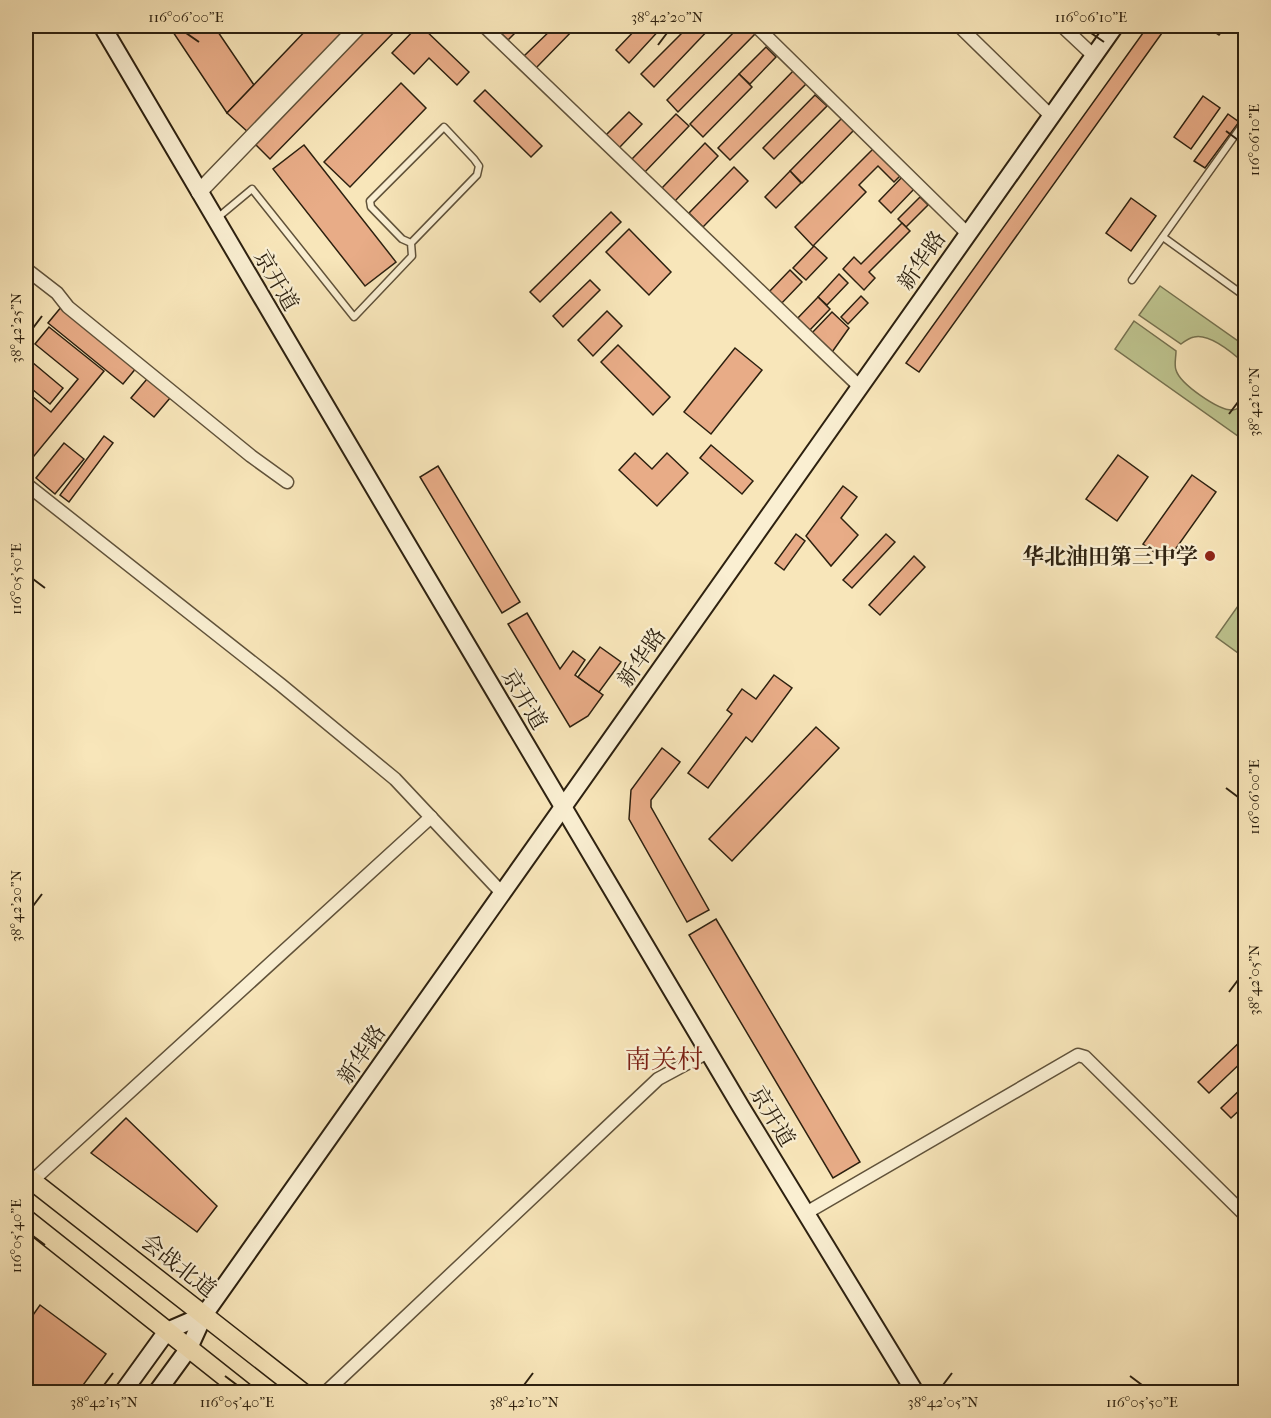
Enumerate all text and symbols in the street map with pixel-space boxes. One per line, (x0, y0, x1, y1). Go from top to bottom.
text: 116°06'00"E (148, 8, 224, 26)
text: 38°42'20"N (631, 8, 704, 26)
text: 116°06'10"E (1055, 8, 1127, 26)
text: 116°06'10"E (1245, 104, 1263, 176)
street label: 新华路 (892, 226, 951, 295)
street label: 京开道 (248, 245, 304, 316)
text: 38°42'25"N (7, 292, 25, 363)
text: 38°42'10"N (1245, 367, 1263, 437)
text: 116°05'50"E (7, 543, 25, 615)
place label: 华北油田第三中学 (1022, 544, 1198, 570)
marker: 华北油田第三中学 (1203, 549, 1217, 563)
street label: 新华路 (612, 623, 671, 692)
street label: 京开道 (496, 665, 552, 735)
text: 116°06'00"E (1245, 759, 1263, 835)
text: 38°42'20"N (7, 869, 25, 942)
text: 38°42'05"N (1245, 944, 1263, 1015)
street label: 新华路 (332, 1020, 391, 1089)
district label: 南关村 (625, 1044, 703, 1075)
street label: 京开道 (744, 1082, 800, 1152)
text: 116°05'40"E (7, 1199, 25, 1273)
street label: 会战北道 (136, 1228, 221, 1303)
text: 38°42'15"N (70, 1393, 139, 1411)
text: 116°05'40"E (200, 1393, 274, 1411)
text: 38°42'10"N (489, 1393, 559, 1411)
text: 38°42'05"N (908, 1393, 979, 1411)
text: 116°05'50"E (1106, 1393, 1178, 1411)

